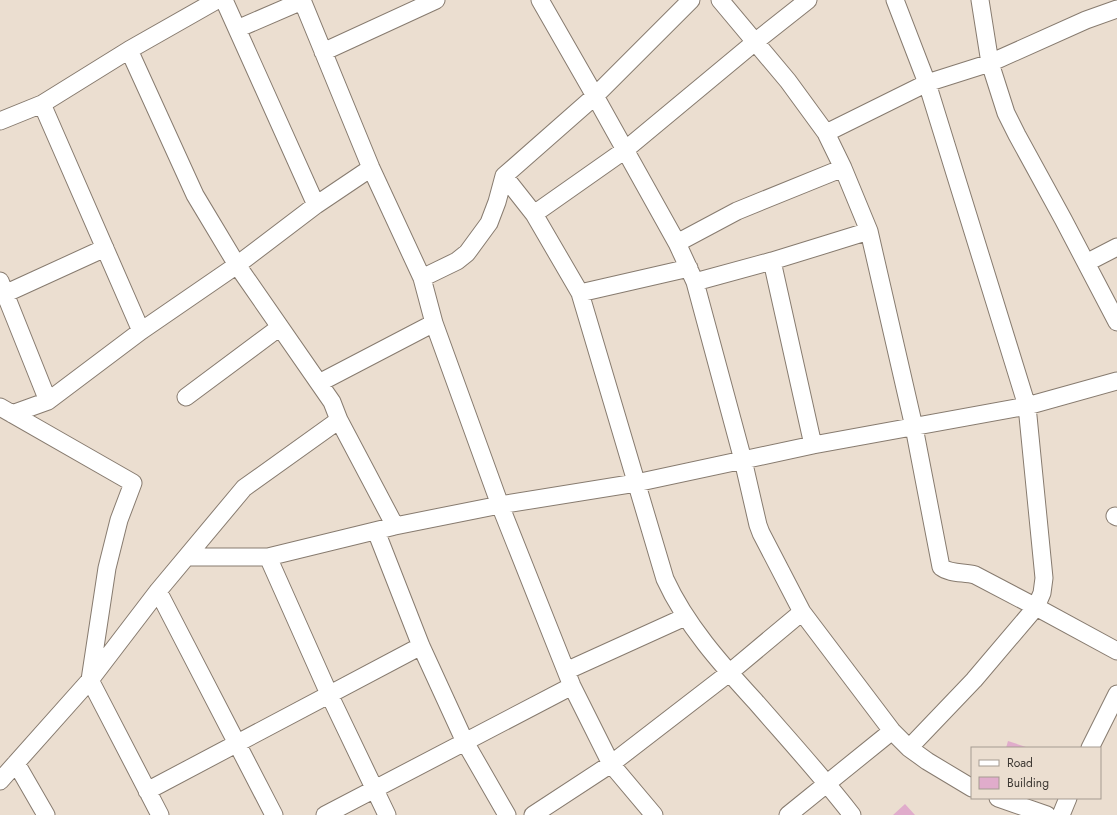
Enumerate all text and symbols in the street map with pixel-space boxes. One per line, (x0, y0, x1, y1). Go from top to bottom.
legend (971, 747, 1101, 799)
text: Road (1007, 754, 1033, 772)
text: Building (1007, 774, 1049, 792)

